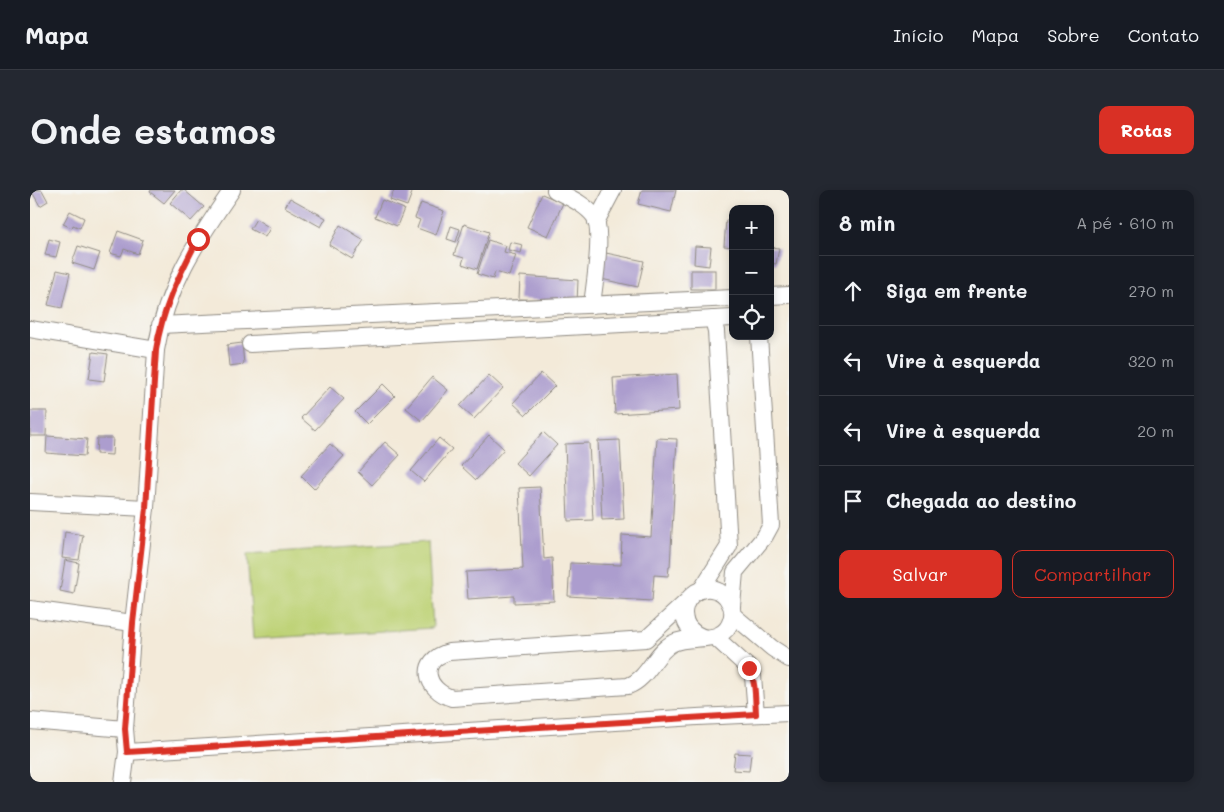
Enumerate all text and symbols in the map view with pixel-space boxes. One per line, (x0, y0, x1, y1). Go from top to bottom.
text: Mapa (25, 19, 89, 50)
text: Início (893, 23, 943, 47)
text: Mapa (971, 23, 1019, 47)
text: Sobre (1047, 23, 1100, 47)
text: Contato (1128, 23, 1199, 47)
button: Rotas (1099, 106, 1194, 154)
text: Onde estamos (30, 107, 276, 153)
map controls (729, 205, 774, 340)
button: + (729, 205, 774, 250)
text: 8 min (839, 209, 895, 236)
text: A pé · 610 m (1076, 212, 1174, 233)
route start (187, 228, 210, 251)
button: − (729, 250, 774, 295)
icon: ahead (839, 277, 867, 305)
text: Siga em frente (886, 278, 1027, 303)
text: 270 m (1128, 280, 1174, 301)
button: locate (729, 295, 774, 340)
icon: left (839, 347, 867, 375)
text: Vire à esquerda (886, 348, 1041, 373)
text: 320 m (1128, 350, 1174, 371)
icon: left (839, 417, 867, 445)
text: Vire à esquerda (886, 418, 1041, 443)
text: 20 m (1137, 420, 1174, 441)
icon: arrive (839, 487, 867, 515)
text: Chegada ao destino (886, 488, 1076, 513)
button: Salvar (839, 550, 1002, 598)
button: Compartilhar (1012, 550, 1174, 598)
route end (738, 657, 761, 680)

